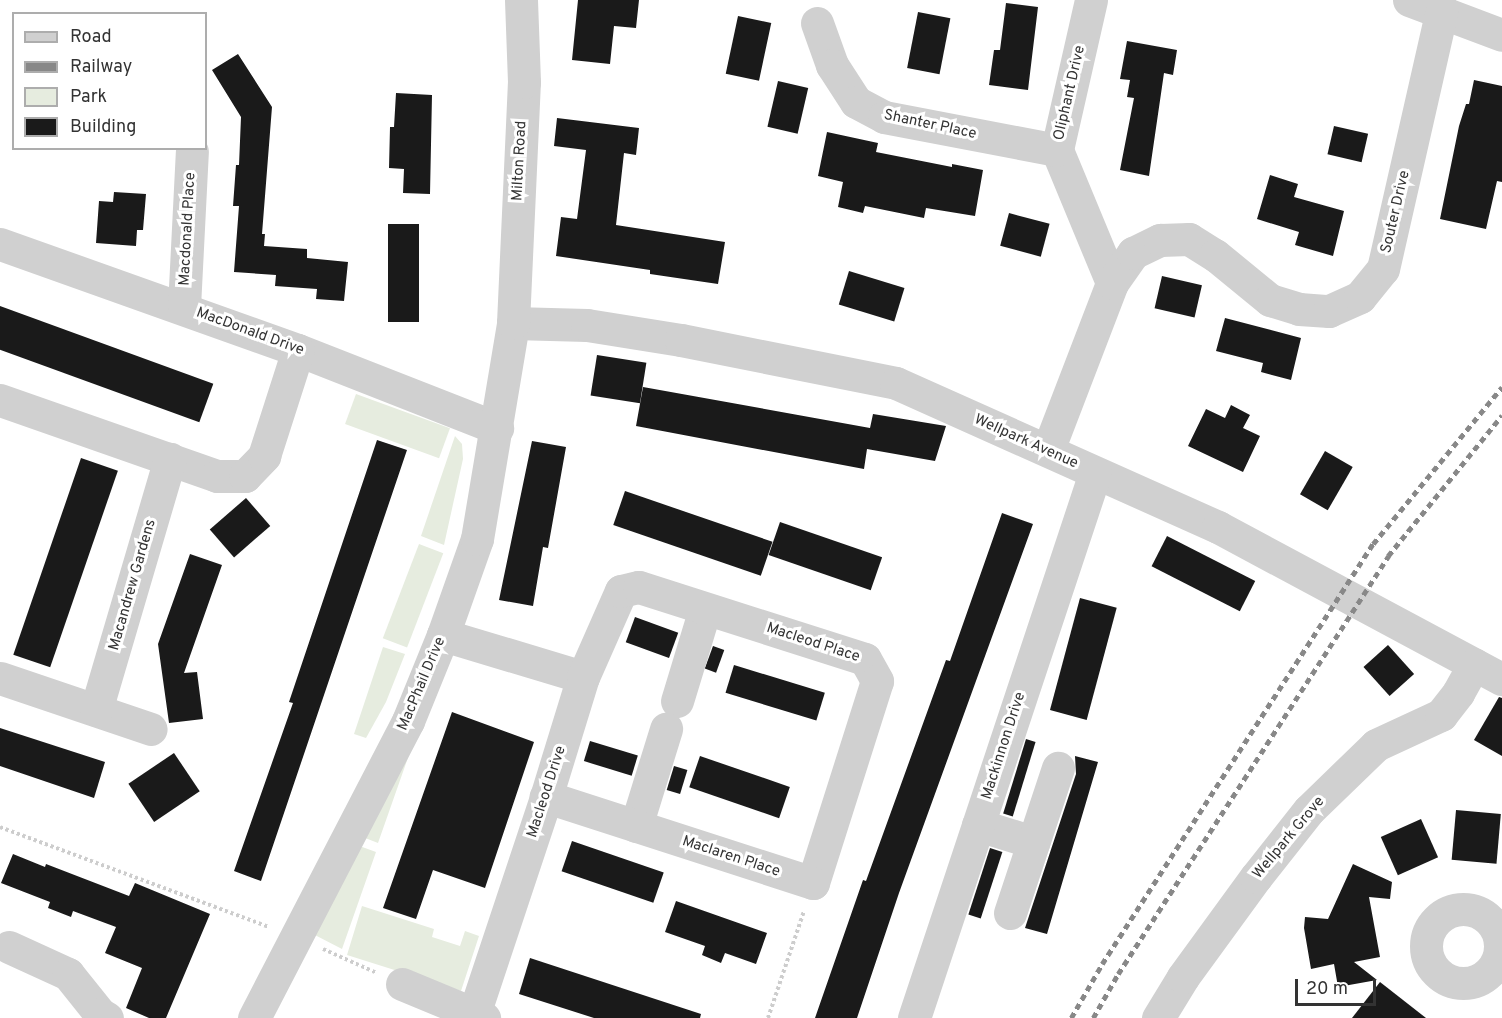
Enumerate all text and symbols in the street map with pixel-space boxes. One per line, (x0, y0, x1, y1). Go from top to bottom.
legend (12, 12, 207, 150)
text: Road (70, 26, 112, 49)
street label: Oliphant Drive (1050, 44, 1090, 142)
text: Railway (70, 56, 132, 79)
text: Park (70, 86, 107, 109)
street label: Shanter Place (882, 106, 978, 144)
text: Building (70, 116, 136, 139)
street label: Milton Road (509, 120, 531, 202)
street label: Souter Drive (1378, 169, 1414, 255)
street label: Macdonald Place (176, 172, 200, 286)
street label: MacDonald Drive (194, 304, 306, 360)
street label: Wellpark Avenue (971, 411, 1081, 473)
street label: Macandrew Gardens (106, 517, 160, 653)
street label: Macleod Place (764, 619, 862, 667)
street label: MacPhail Drive (394, 635, 450, 733)
street label: Mackinnon Drive (978, 690, 1030, 802)
street label: Macleod Drive (524, 744, 570, 840)
street label: Wellpark Grove (1249, 793, 1329, 883)
street label: Maclaren Place (680, 833, 782, 881)
scale bar (1298, 967, 1379, 1005)
text: 20 m (1306, 978, 1348, 1001)

